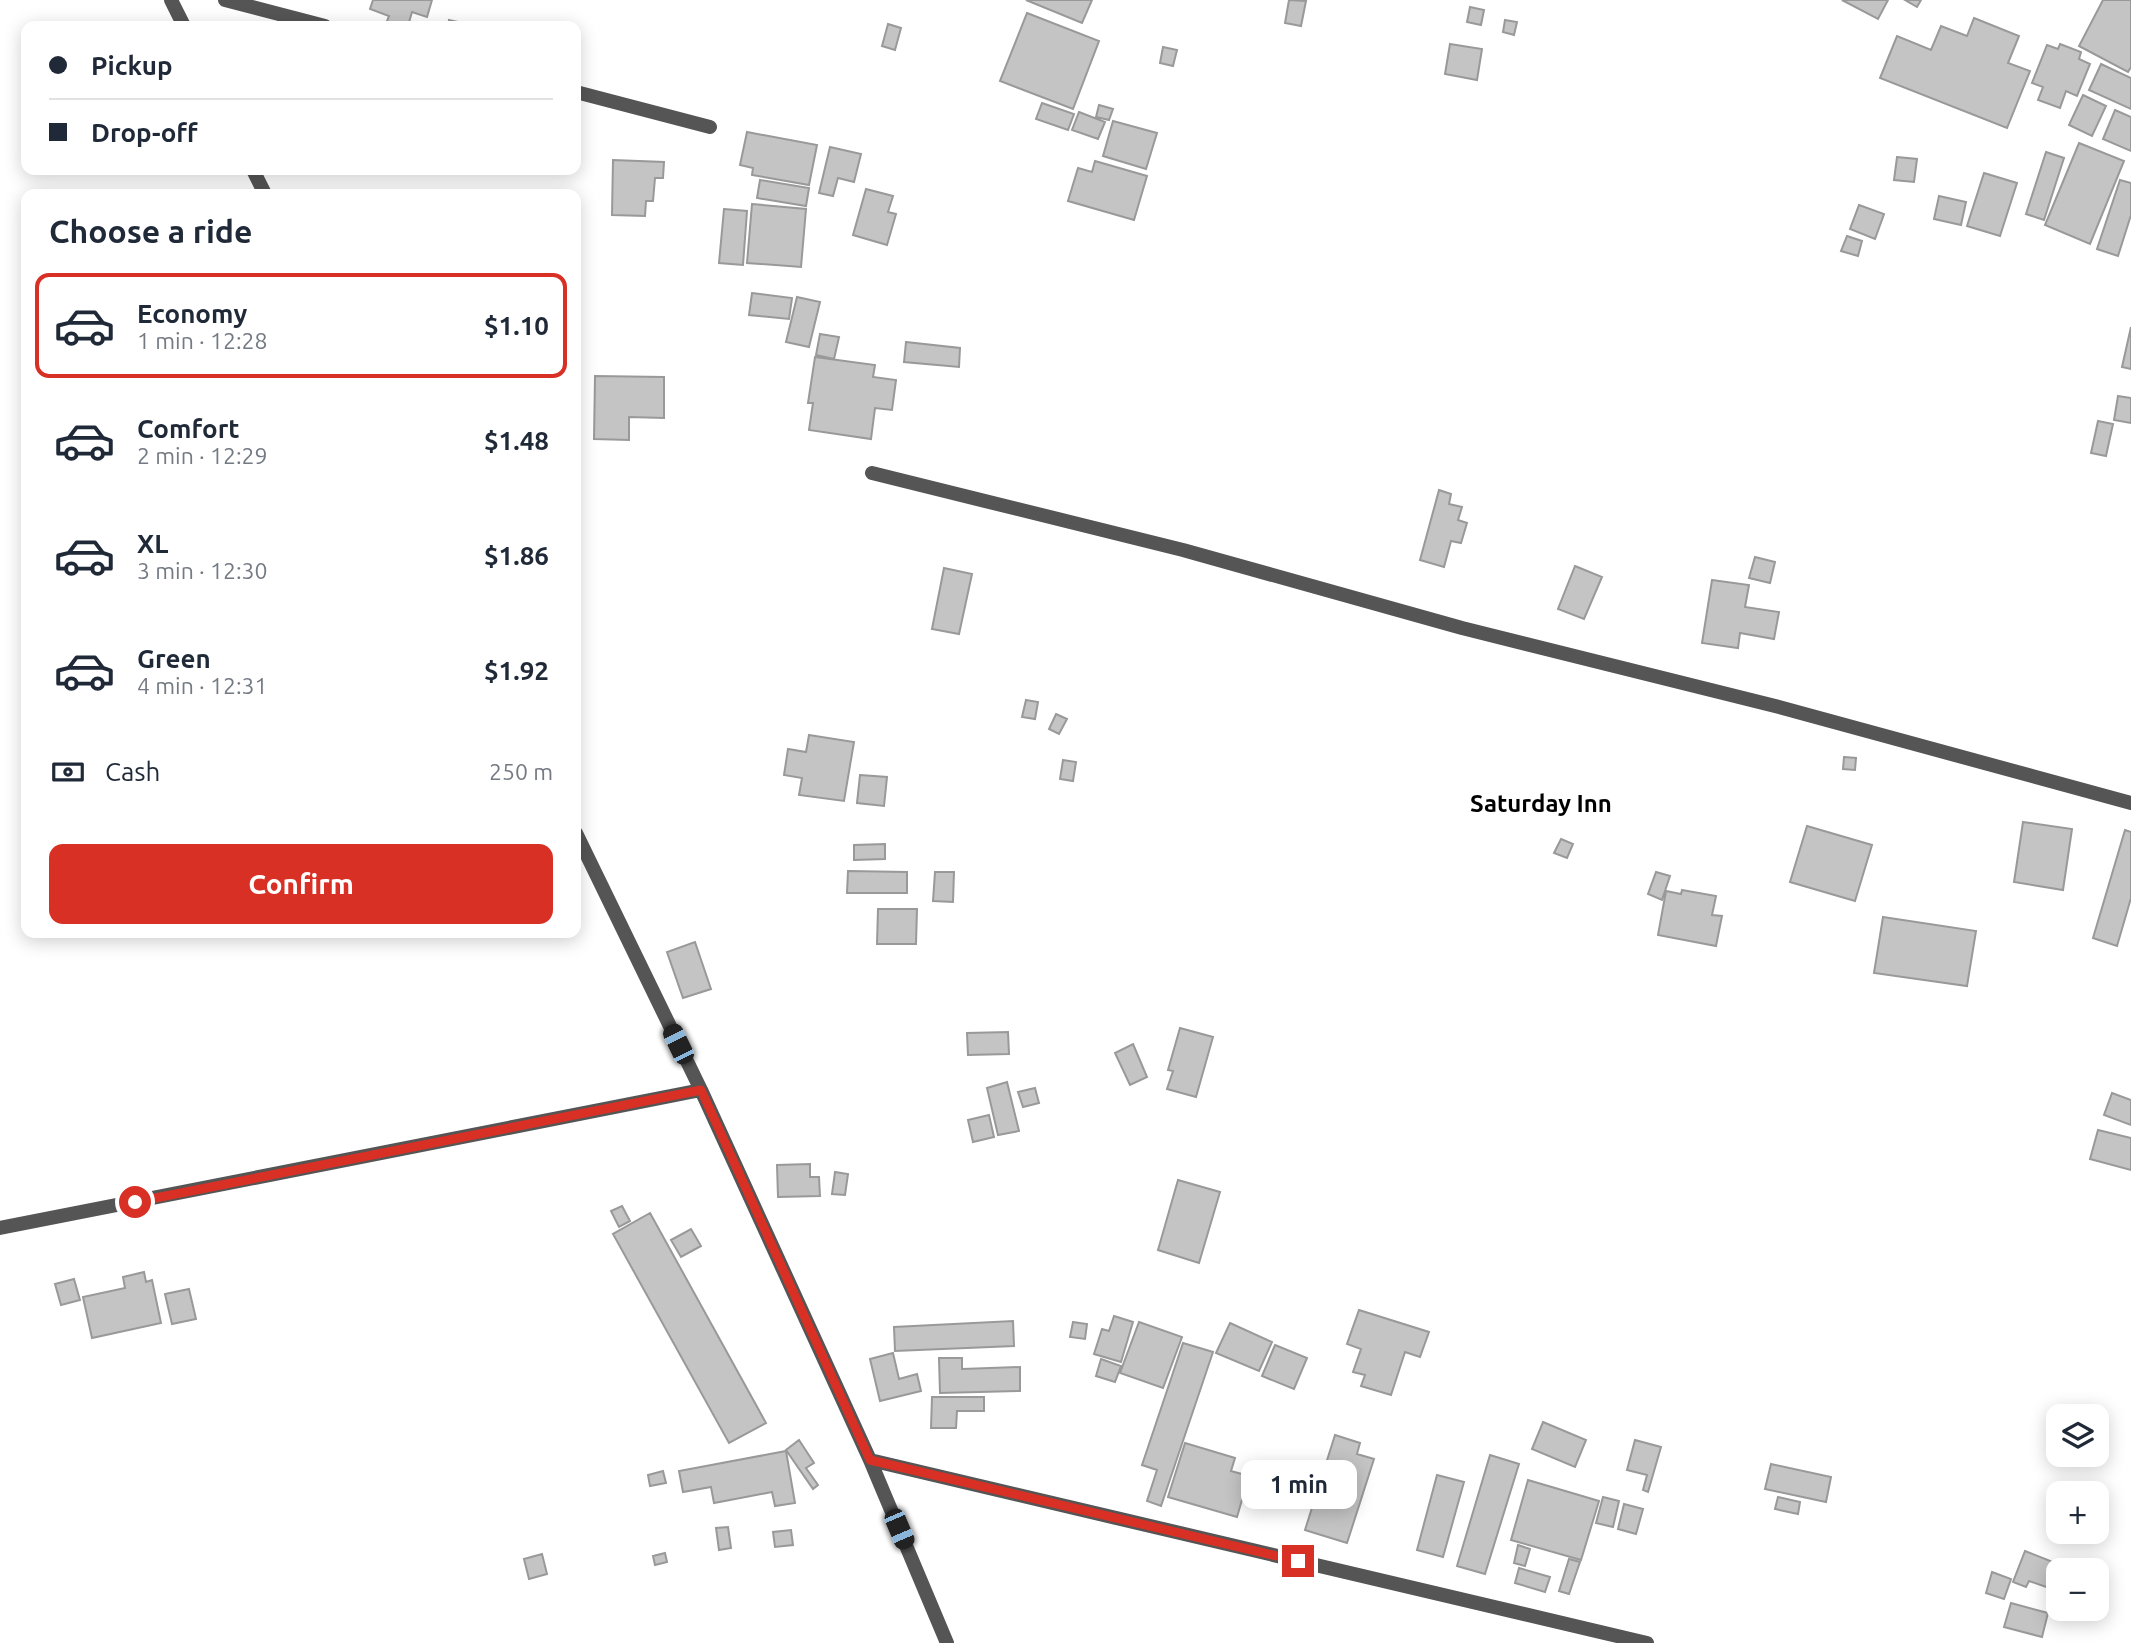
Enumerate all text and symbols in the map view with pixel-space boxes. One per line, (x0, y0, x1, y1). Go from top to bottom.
text: Pickup (91, 51, 173, 80)
text: Drop-off (91, 118, 198, 147)
text: Choose a ride (49, 213, 252, 249)
icon: car (53, 294, 116, 357)
text: Economy (137, 299, 247, 328)
text: $1.10 (484, 311, 549, 340)
text: 1 min · 12:28 (137, 328, 268, 353)
icon: car (53, 409, 116, 472)
text: Comfort (137, 414, 240, 443)
text: $1.48 (484, 426, 549, 455)
text: 2 min · 12:29 (137, 443, 268, 468)
icon: car (53, 524, 116, 587)
text: XL (137, 529, 168, 558)
text: $1.86 (484, 541, 549, 570)
text: 3 min · 12:30 (137, 558, 268, 583)
icon: car (53, 639, 116, 702)
text: Green (137, 644, 211, 673)
text: $1.92 (484, 656, 549, 685)
text: 4 min · 12:31 (137, 673, 268, 698)
icon: cash (49, 753, 87, 791)
text: Cash (105, 757, 160, 786)
text: 250 m (489, 759, 553, 784)
district label: Saturday Inn (1470, 790, 1612, 817)
button: Confirm (49, 844, 553, 924)
car (660, 1021, 697, 1067)
route start (119, 1186, 151, 1218)
map controls (2046, 1404, 2109, 1621)
button: layers (2046, 1404, 2109, 1467)
callout: 1 min (1240, 1460, 1356, 1508)
text: 1 min (1270, 1472, 1328, 1497)
button: + (2046, 1481, 2109, 1544)
car (882, 1506, 917, 1552)
route end (1282, 1545, 1314, 1577)
button: − (2046, 1558, 2109, 1621)

